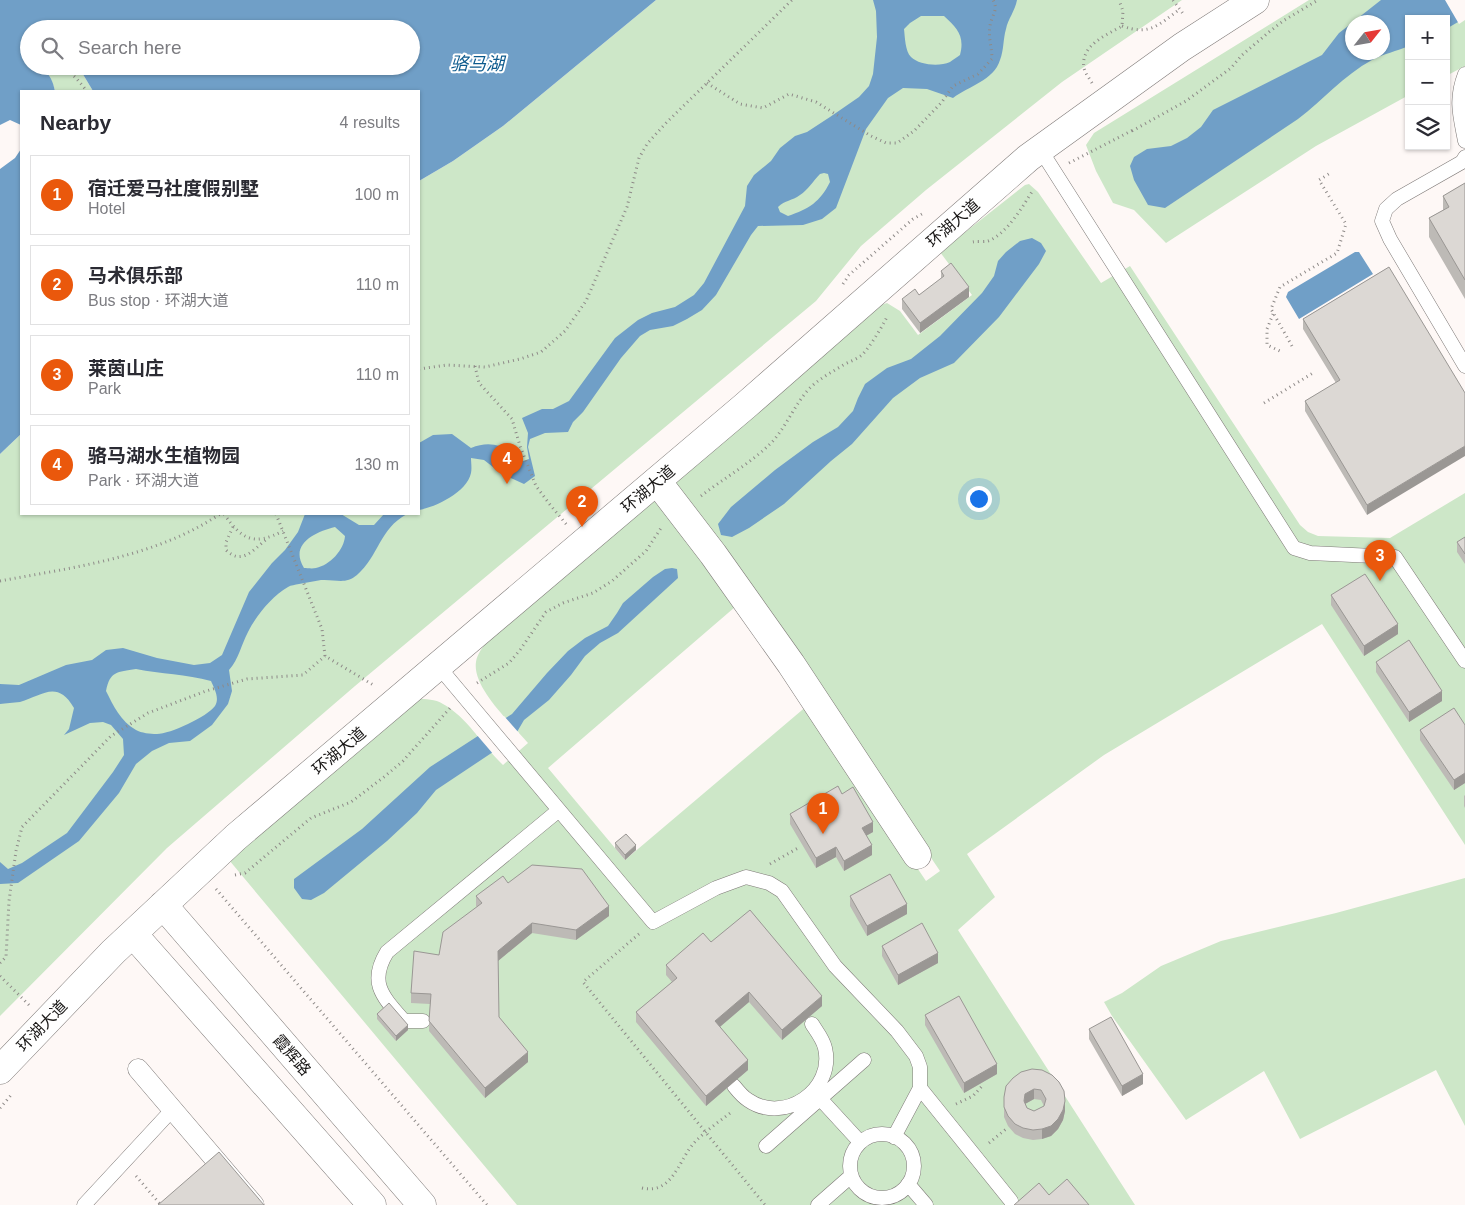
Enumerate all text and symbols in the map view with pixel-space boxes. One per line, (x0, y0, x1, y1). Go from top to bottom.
north arrow (1345, 15, 1390, 60)
map controls (1405, 15, 1450, 150)
button: + (1405, 15, 1450, 60)
search box (20, 20, 420, 75)
icon: search (38, 34, 66, 62)
text: Search here (78, 37, 182, 58)
water label: 骆马湖 (450, 54, 507, 74)
button: − (1405, 60, 1450, 105)
button: layers (1405, 105, 1450, 150)
text: Nearby (40, 111, 111, 134)
text: 4 results (340, 114, 400, 131)
text: 宿迁爱马社度假别墅 (88, 178, 259, 199)
text: 1 (53, 186, 61, 203)
text: 100 m (355, 186, 399, 203)
street label: 环湖大道 (923, 196, 983, 250)
text: Hotel (88, 200, 125, 217)
text: 马术俱乐部 (88, 265, 183, 286)
text: 2 (53, 276, 61, 293)
text: 110 m (356, 276, 399, 293)
text: Bus stop · 环湖大道 (88, 292, 228, 309)
text: 莱茵山庄 (88, 358, 164, 379)
text: 3 (53, 366, 61, 383)
text: 110 m (356, 366, 399, 383)
text: Park (88, 380, 121, 397)
pin: 4 (491, 443, 523, 484)
text: 骆马湖水生植物园 (88, 445, 240, 466)
text: 4 (53, 456, 61, 473)
text: 130 m (355, 456, 399, 473)
street label: 环湖大道 (618, 462, 678, 516)
text: Park · 环湖大道 (88, 472, 199, 489)
pin: 2 (566, 486, 598, 527)
your location (966, 486, 992, 512)
pin: 3 (1364, 540, 1396, 581)
street label: 环湖大道 (309, 724, 369, 778)
pin: 1 (807, 793, 839, 834)
street label: 环湖大道 (14, 997, 70, 1055)
street label: 霞辉路 (270, 1031, 314, 1079)

